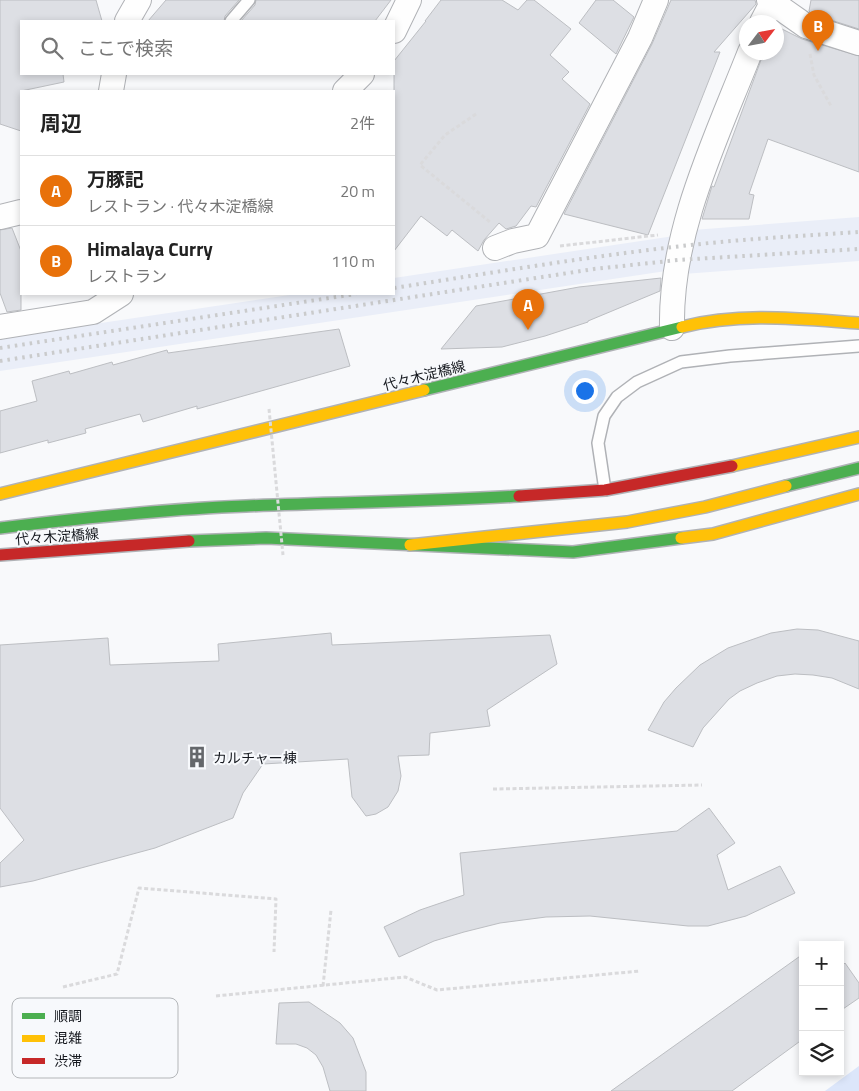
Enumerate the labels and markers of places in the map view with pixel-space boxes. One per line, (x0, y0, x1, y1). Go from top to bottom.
pin: B (802, 10, 834, 51)
pin: A (512, 289, 544, 330)
building icon: カルチャー棟 (184, 744, 210, 770)
place label: カルチャー棟 (213, 747, 297, 768)

